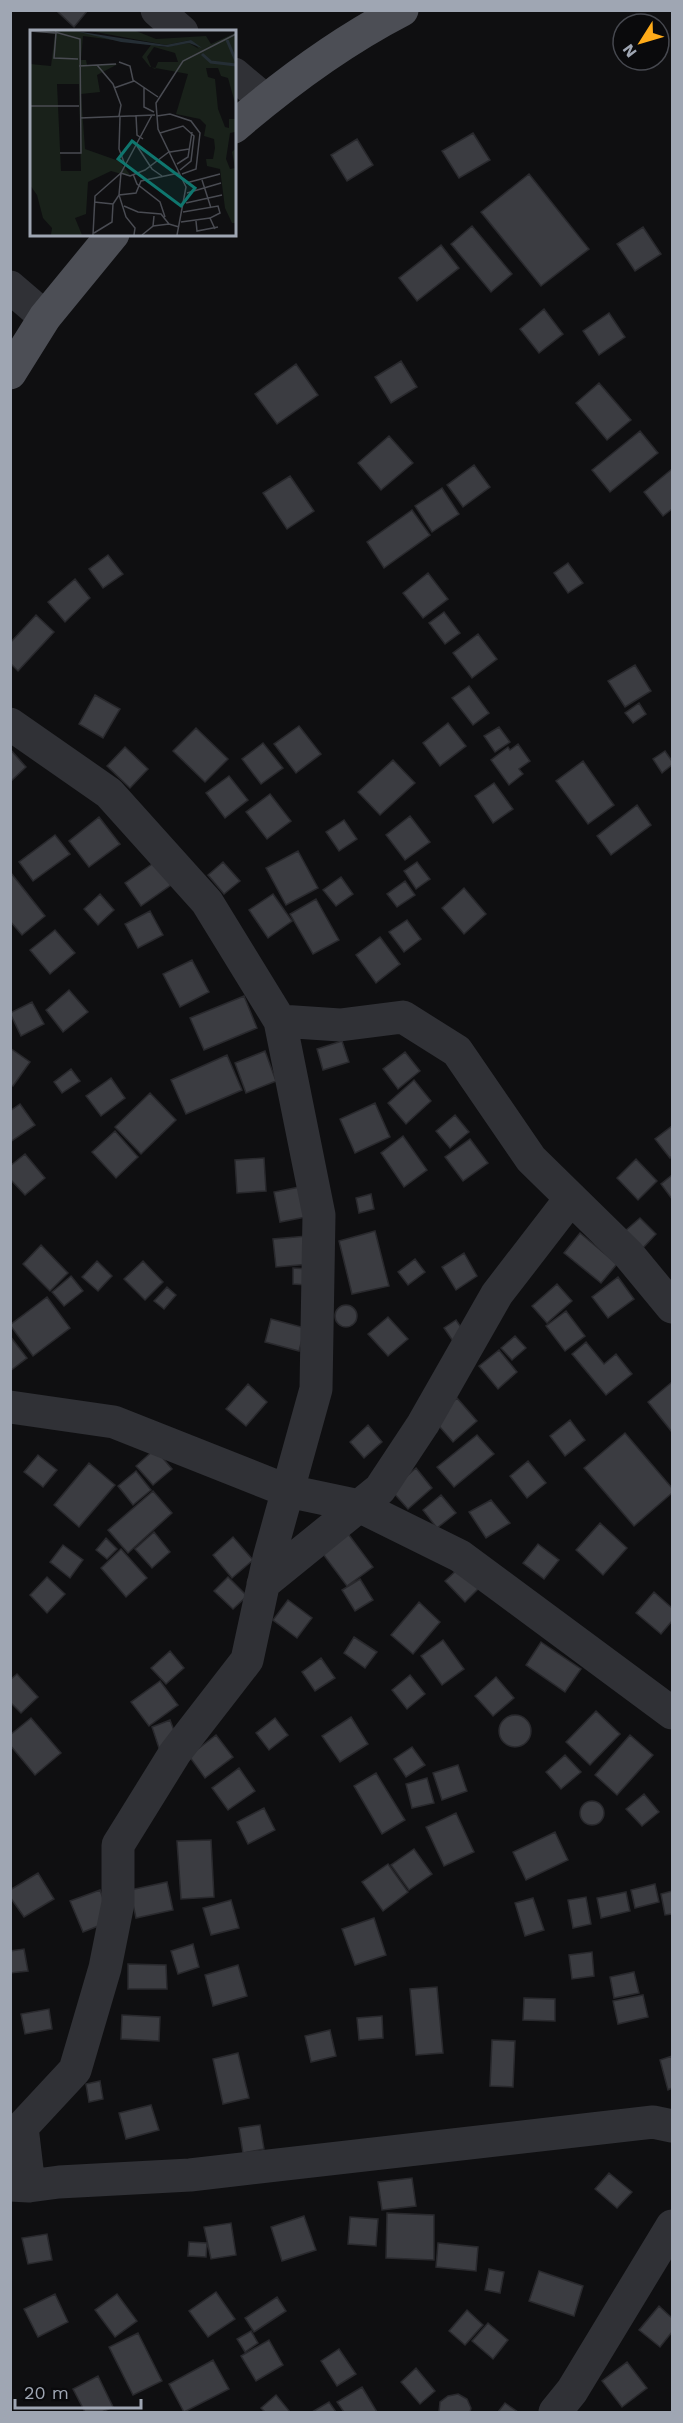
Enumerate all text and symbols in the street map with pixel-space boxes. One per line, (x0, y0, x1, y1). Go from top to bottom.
north arrow (611, 12, 671, 72)
inset map (30, 30, 236, 236)
text: N (618, 40, 641, 61)
scale bar (15, 2372, 141, 2410)
text: 20 m (24, 2382, 69, 2403)

